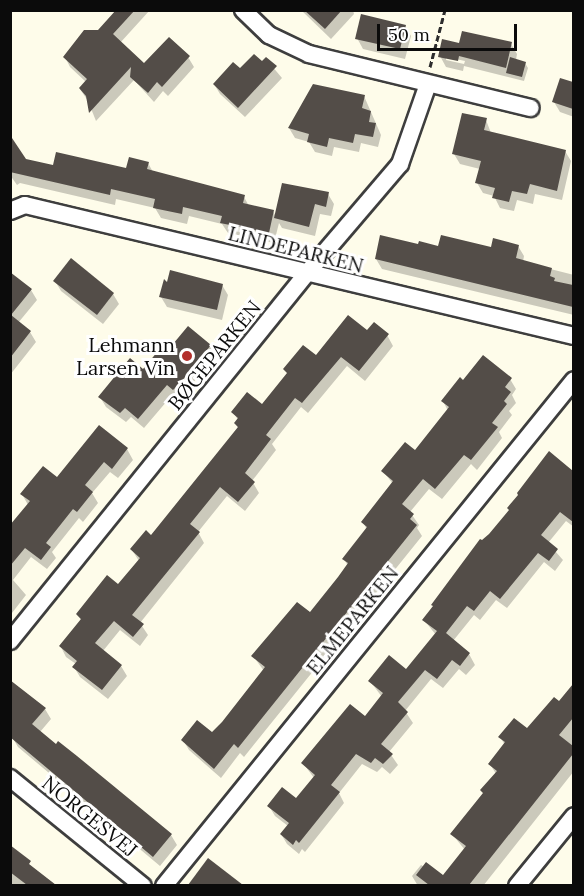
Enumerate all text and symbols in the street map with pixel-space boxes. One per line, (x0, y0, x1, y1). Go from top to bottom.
scale bar (380, 12, 520, 50)
text: 50 m (388, 23, 430, 46)
street label: LINDEPARKEN (226, 221, 366, 277)
street label: BØGEPARKEN (163, 295, 265, 415)
place label: Lehmann Larsen Vin (76, 332, 175, 379)
marker: Lehmann Larsen Vin (180, 349, 194, 363)
street label: ELMEPARKEN (301, 561, 403, 679)
street label: NORGESVEJ (38, 770, 142, 862)

